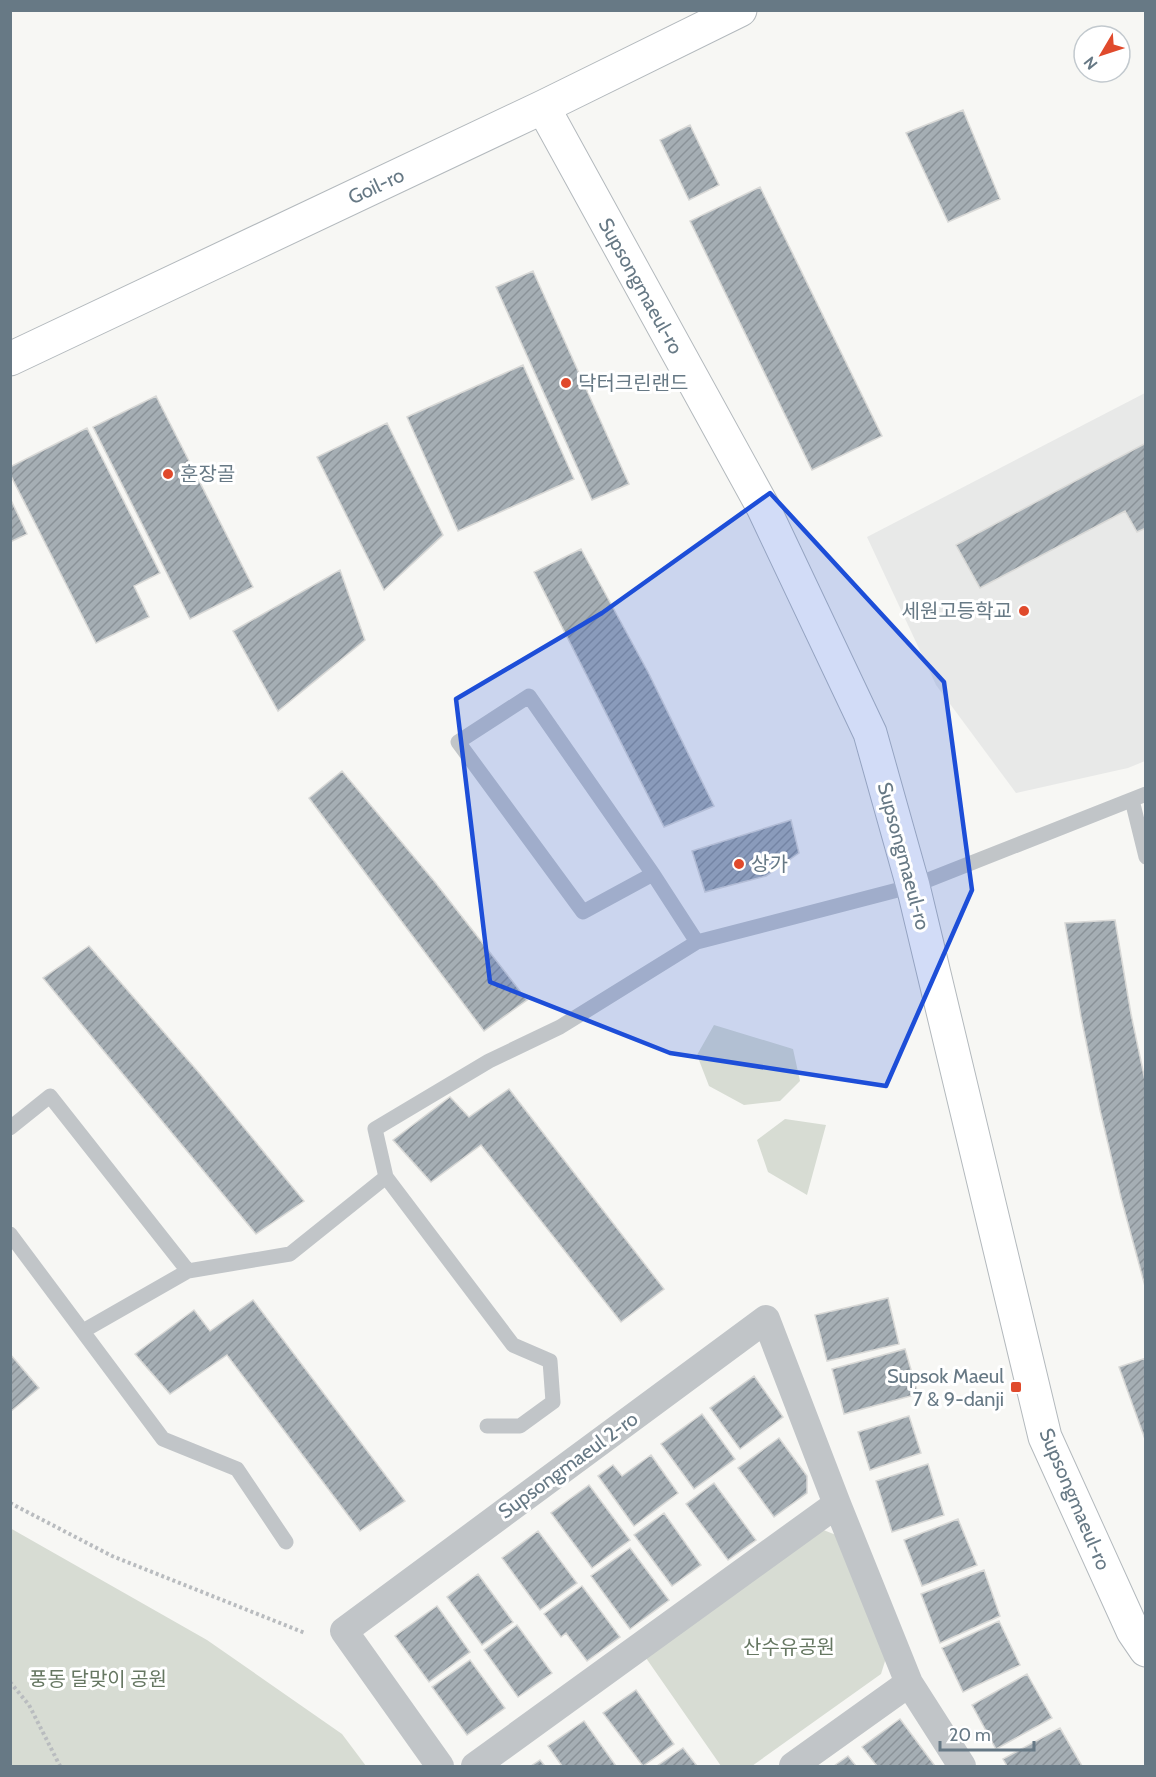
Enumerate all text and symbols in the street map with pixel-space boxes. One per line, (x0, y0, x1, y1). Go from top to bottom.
north arrow (1072, 24, 1132, 84)
text: N (1080, 53, 1102, 73)
street label: Goil-ro (344, 163, 408, 209)
street label: Supsongmaeul-ro (594, 214, 688, 358)
place label: 닥터크린랜드 (578, 371, 688, 395)
marker: 닥터크린랜드 (559, 376, 573, 390)
place label: 훈장골 (180, 462, 235, 486)
marker: 훈장골 (161, 467, 175, 481)
place label: 세원고등학교 (902, 599, 1012, 623)
marker: 세원고등학교 (1017, 604, 1031, 618)
street label: Supsongmaeul-ro (873, 780, 935, 932)
place label: 상가 (751, 852, 788, 876)
marker: 상가 (732, 857, 746, 871)
place label: Supsok Maeul 7 & 9-danji (887, 1364, 1004, 1411)
marker: Supsok Maeul 7 & 9-danji (1009, 1380, 1023, 1394)
street label: Supsongmaeul 2-ro (494, 1406, 642, 1524)
street label: Supsongmaeul-ro (1034, 1424, 1116, 1574)
park label: 산수유공원 (743, 1635, 835, 1659)
park label: 풍동 달맞이 공원 (29, 1667, 167, 1691)
scale bar (940, 1714, 1034, 1752)
text: 20 m (949, 1724, 991, 1746)

